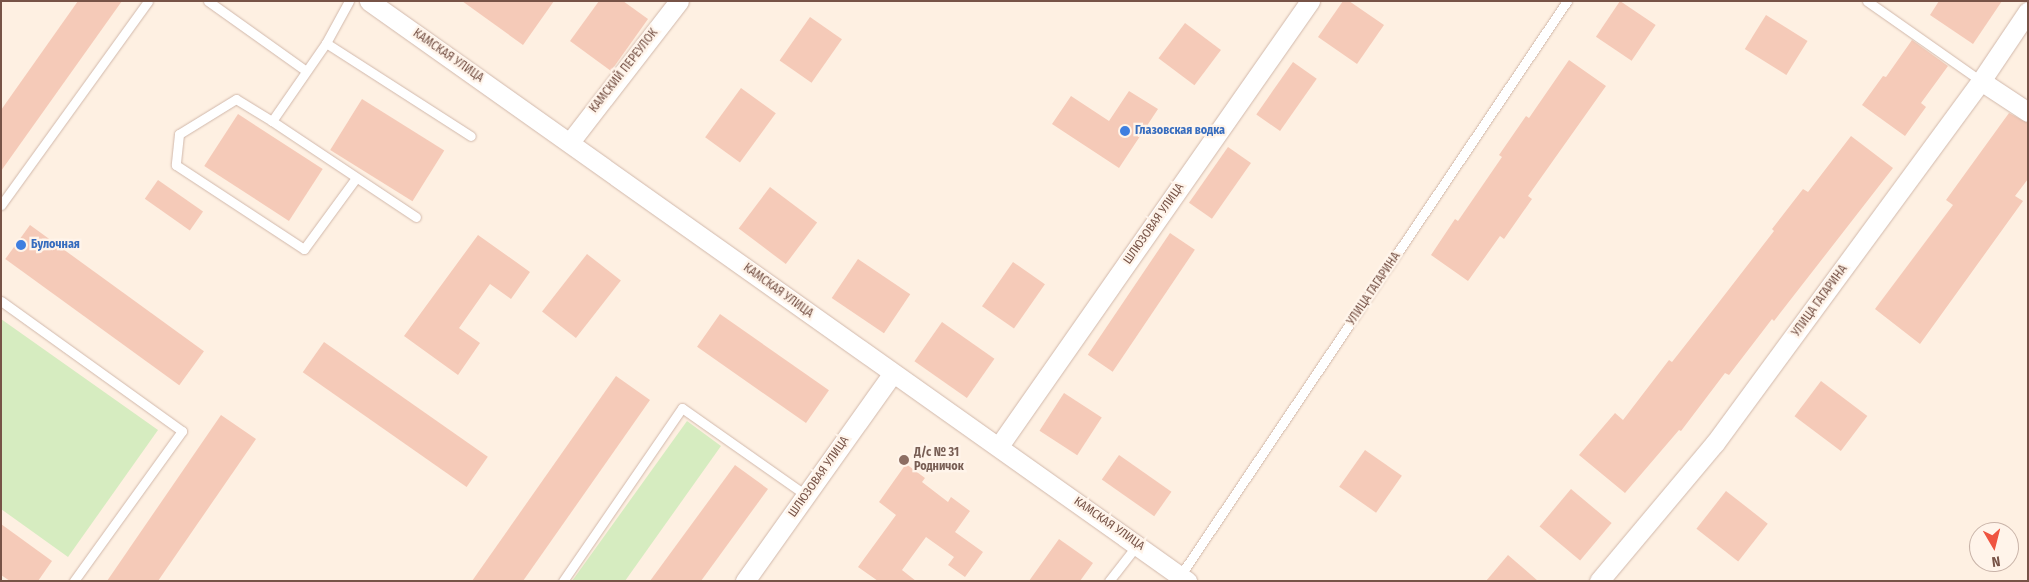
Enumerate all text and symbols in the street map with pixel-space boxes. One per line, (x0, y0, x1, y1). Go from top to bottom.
street label: КАМСКАЯ УЛИЦА (410, 26, 486, 86)
street label: КАМСКИЙ ПЕРЕУЛОК (587, 26, 661, 116)
place label: Глазовская водка (1135, 124, 1225, 138)
marker: Глазовская водка (1119, 125, 1131, 137)
street label: ШЛЮЗОВАЯ УЛИЦА (1121, 181, 1187, 267)
place label: Булочная (31, 238, 80, 252)
marker: Булочная (15, 239, 27, 251)
street label: УЛИЦА ГАГАРИНА (1344, 250, 1404, 328)
street label: КАМСКАЯ УЛИЦА (740, 261, 816, 321)
street label: УЛИЦА ГАГАРИНА (1789, 263, 1851, 339)
street label: ШЛЮЗОВАЯ УЛИЦА (786, 434, 852, 520)
place label: Д/с № 31 Родничок (914, 446, 964, 474)
marker: Д/с № 31 Родничок (898, 454, 910, 466)
street label: КАМСКАЯ УЛИЦА (1071, 494, 1147, 554)
north arrow (1969, 522, 2019, 572)
text: N (1991, 552, 2001, 570)

